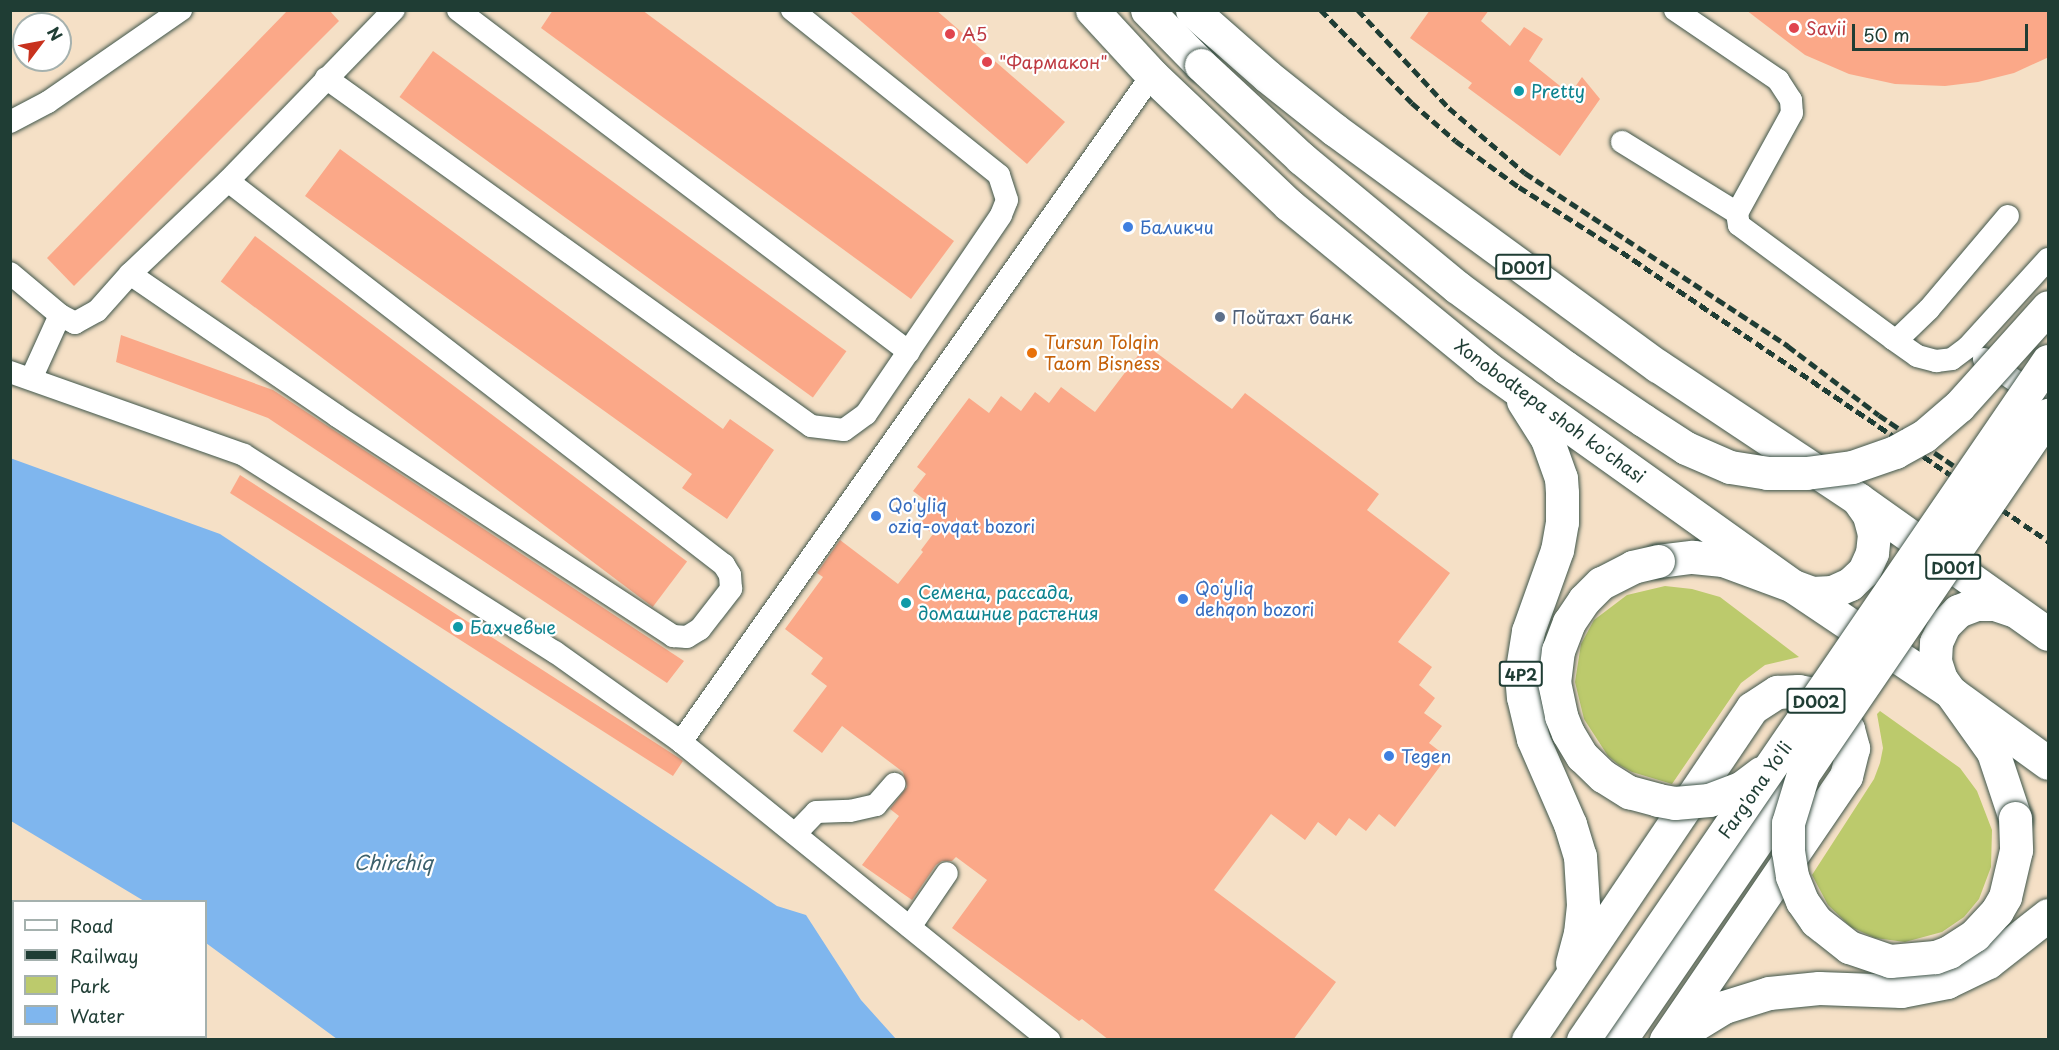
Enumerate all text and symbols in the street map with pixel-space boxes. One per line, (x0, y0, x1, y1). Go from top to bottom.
north arrow (12, 12, 72, 72)
scale bar (1855, 12, 2030, 50)
place label: Savii (1806, 17, 1847, 39)
marker: Savii (1787, 21, 1801, 35)
text: 50 m (1863, 21, 1910, 48)
text: N (42, 22, 69, 45)
place label: А5 (962, 23, 987, 45)
marker: А5 (943, 27, 957, 41)
place label: "Фармакон" (999, 51, 1108, 73)
marker: "Фармакон" (980, 55, 994, 69)
place label: Pretty (1531, 80, 1585, 102)
marker: Pretty (1512, 84, 1526, 98)
place label: Баликчи (1140, 216, 1214, 238)
marker: Баликчи (1121, 220, 1135, 234)
road number: D001 (1494, 254, 1552, 280)
place label: Пойтахт банк (1232, 306, 1354, 328)
marker: Пойтахт банк (1213, 310, 1227, 324)
place label: Tursun Tolqin Taom Bisness (1044, 332, 1159, 374)
street label: Xonobodtepa shoh ko'chasi (1450, 335, 1650, 487)
marker: Tursun Tolqin Taom Bisness (1025, 346, 1039, 360)
place label: Qo'yliq oziq-ovqat bozori (888, 495, 1036, 538)
marker: Qo'yliq oziq-ovqat bozori (869, 509, 883, 523)
road number: D001 (1924, 554, 1982, 580)
place label: Qoʻyliq dehqon bozori (1195, 578, 1314, 620)
place label: Семена, рассада, домашние растения (918, 582, 1099, 624)
marker: Qoʻyliq dehqon bozori (1176, 592, 1190, 606)
marker: Семена, рассада, домашние растения (899, 596, 913, 610)
place label: Бахчевые (470, 616, 556, 638)
marker: Бахчевые (451, 620, 465, 634)
road number: 4P2 (1498, 661, 1544, 687)
road number: D002 (1786, 688, 1846, 714)
street label: Farg'ona Yo'li (1713, 737, 1797, 843)
place label: Tegen (1401, 745, 1451, 767)
marker: Tegen (1382, 749, 1396, 763)
water label: Chirchiq (353, 850, 433, 874)
legend (12, 900, 207, 1038)
text: Road (70, 912, 114, 939)
text: Railway (70, 942, 138, 969)
text: Park (70, 972, 110, 999)
text: Water (70, 1002, 124, 1029)

